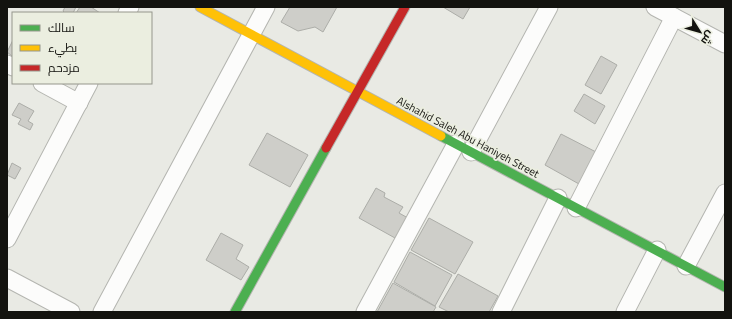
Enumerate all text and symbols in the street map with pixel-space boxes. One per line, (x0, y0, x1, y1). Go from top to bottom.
legend (12, 12, 152, 84)
north arrow (680, 12, 720, 52)
text: سالك (48, 18, 75, 37)
text: ش (697, 28, 719, 48)
text: بطيء (48, 38, 77, 58)
text: مزدحم (48, 58, 80, 77)
street label: Alshahid Saleh Abu Haniyeh Street (394, 93, 542, 182)

